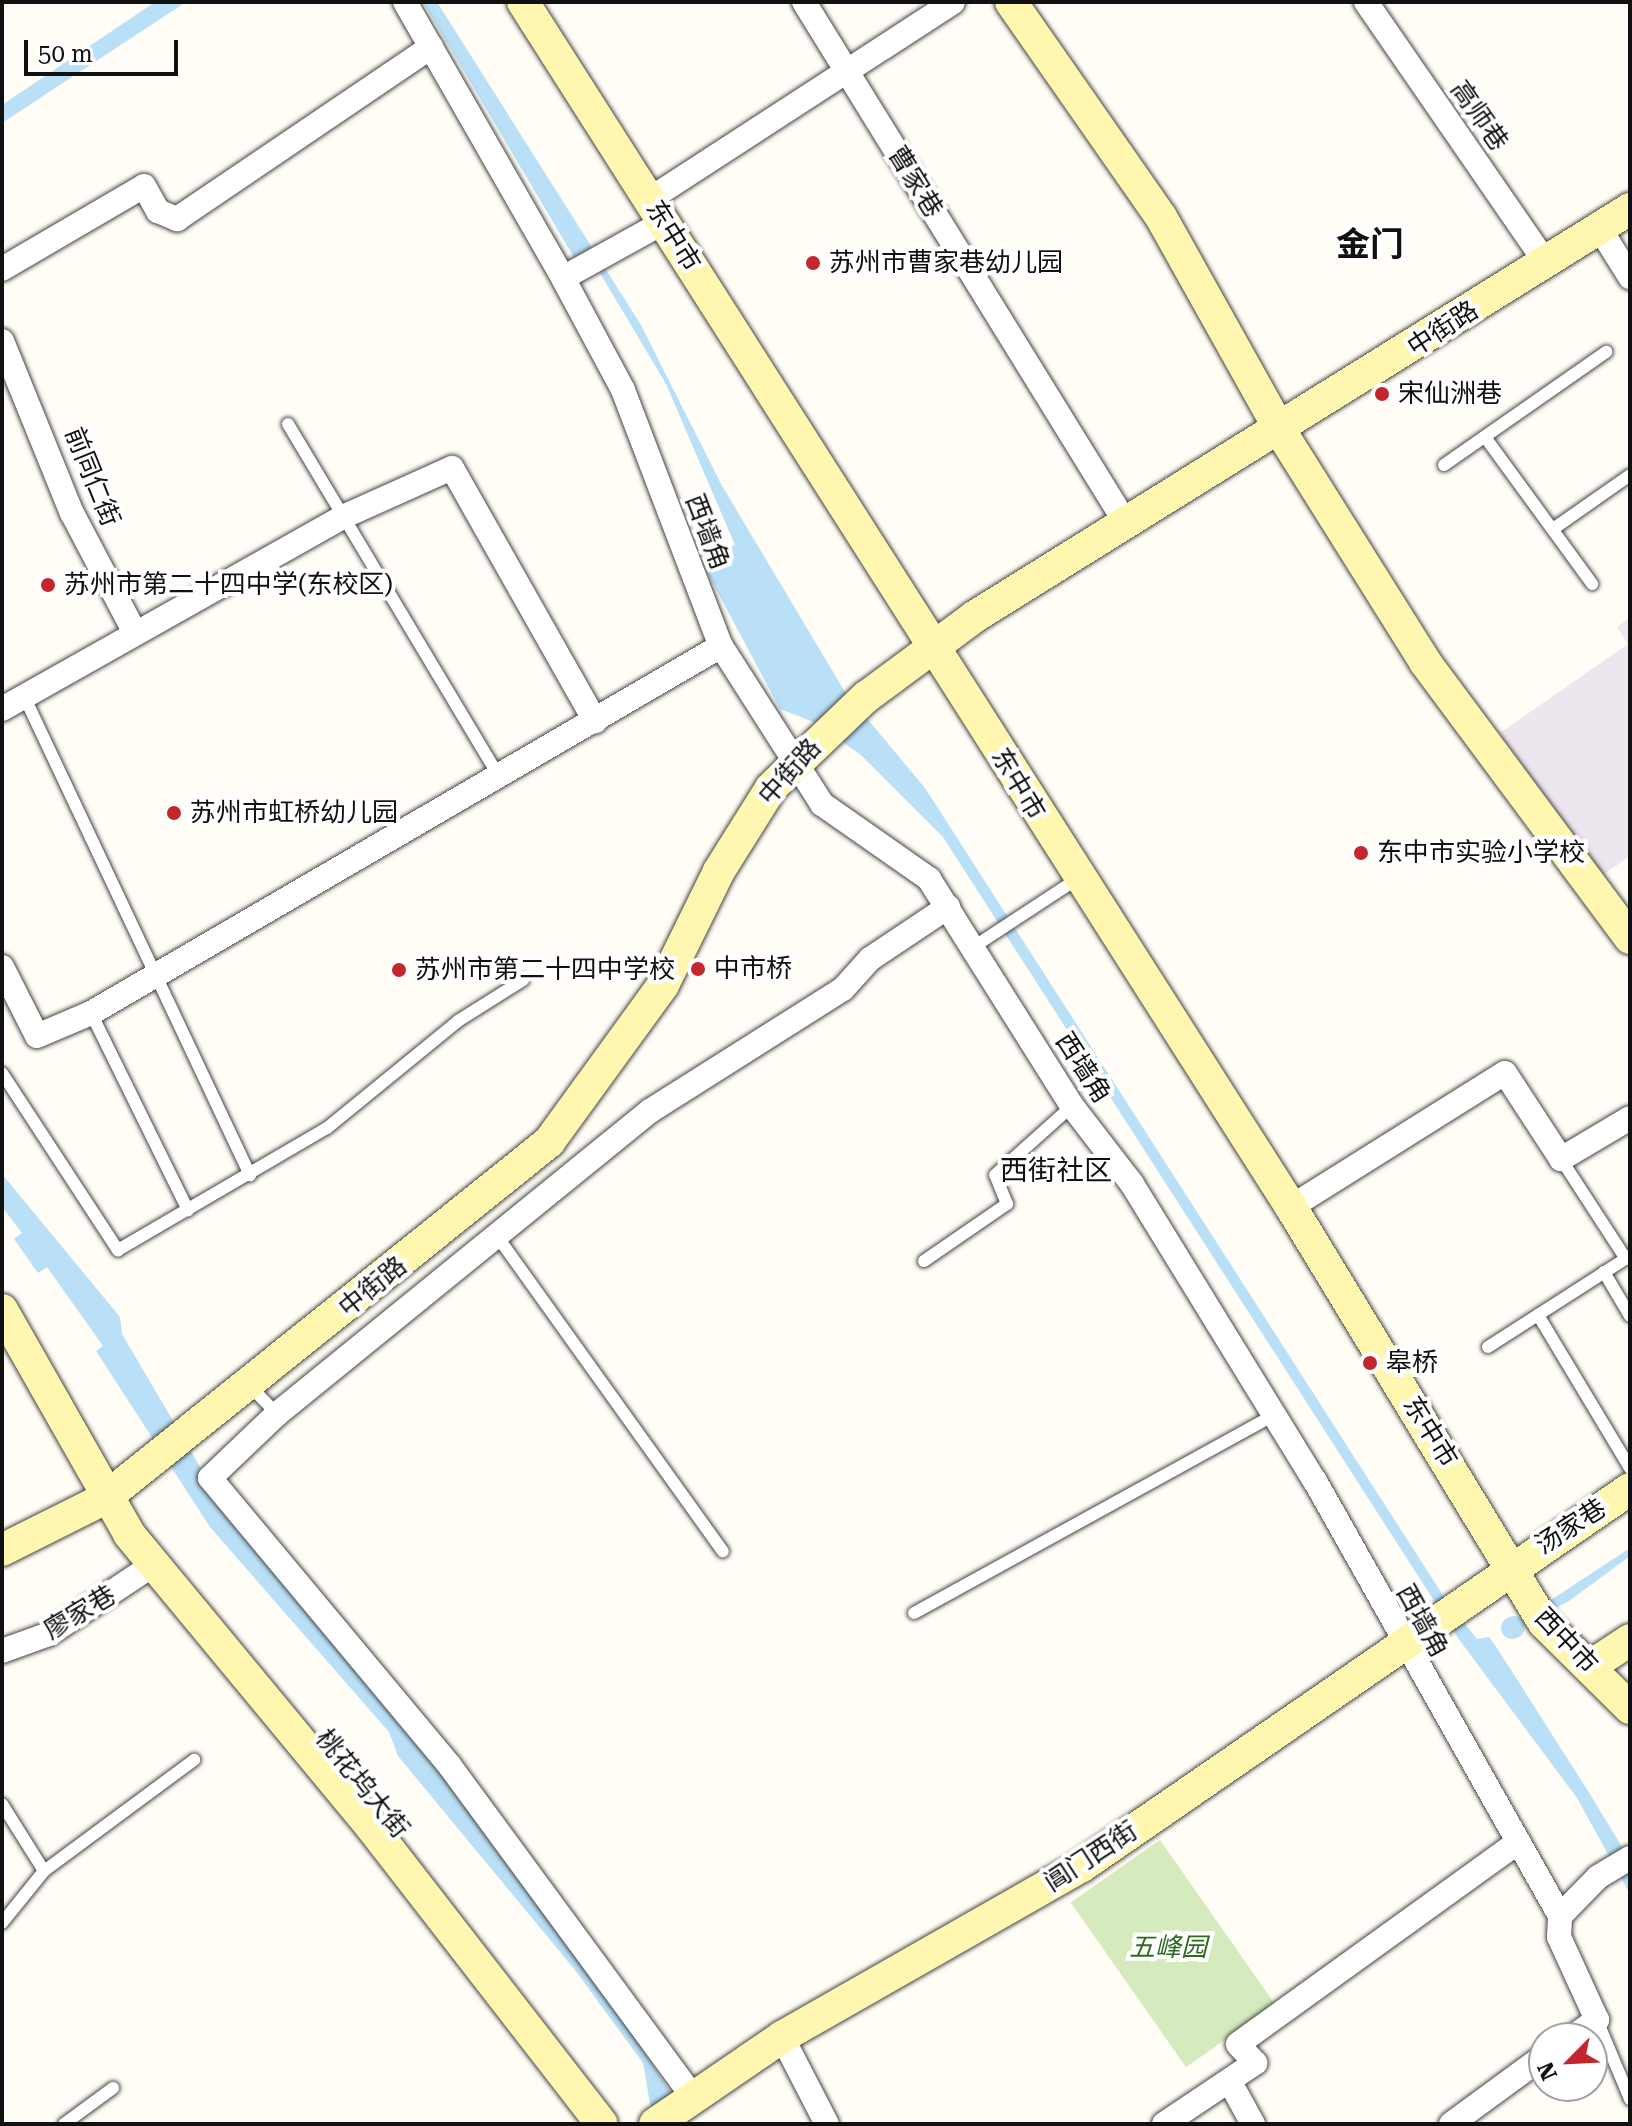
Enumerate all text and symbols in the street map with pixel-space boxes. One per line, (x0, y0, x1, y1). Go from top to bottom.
scale bar (28, 24, 182, 74)
text: 50 m (38, 40, 93, 68)
street label: 高师巷 (1444, 75, 1514, 157)
street label: 曹家巷 (881, 141, 949, 223)
street label: 东中市 (639, 195, 707, 277)
district label: 金门 (1336, 225, 1404, 265)
place label: 苏州市曹家巷幼儿园 (829, 247, 1063, 279)
marker: 苏州市曹家巷幼儿园 (804, 254, 822, 272)
street label: 中街路 (1402, 295, 1484, 363)
place label: 宋仙洲巷 (1398, 378, 1502, 410)
marker: 宋仙洲巷 (1373, 385, 1391, 403)
street label: 前同仁街 (58, 423, 126, 531)
street label: 西墙角 (678, 490, 736, 574)
place label: 苏州市第二十四中学(东校区) (64, 569, 393, 601)
marker: 苏州市第二十四中学(东校区) (39, 576, 57, 594)
street label: 中街路 (752, 733, 828, 811)
street label: 东中市 (985, 743, 1051, 825)
place label: 苏州市虹桥幼儿园 (190, 797, 398, 829)
marker: 苏州市虹桥幼儿园 (165, 804, 183, 822)
place label: 东中市实验小学校 (1377, 837, 1585, 869)
marker: 东中市实验小学校 (1352, 844, 1370, 862)
place label: 中市桥 (714, 953, 792, 985)
place label: 苏州市第二十四中学校 (415, 954, 675, 986)
marker: 中市桥 (689, 960, 707, 978)
marker: 苏州市第二十四中学校 (390, 961, 408, 979)
street label: 西墙角 (1049, 1027, 1117, 1109)
district label: 西街社区 (1000, 1154, 1112, 1188)
street label: 中街路 (333, 1250, 413, 1324)
place label: 皋桥 (1386, 1347, 1438, 1379)
marker: 皋桥 (1361, 1354, 1379, 1372)
street label: 东中市 (1396, 1391, 1464, 1473)
street label: 汤家巷 (1530, 1493, 1612, 1561)
street label: 西墙角 (1389, 1579, 1455, 1663)
street label: 廖家巷 (39, 1580, 121, 1646)
street label: 西中市 (1528, 1602, 1604, 1680)
street label: 桃花坞大街 (309, 1724, 415, 1844)
street label: 阊门西街 (1039, 1816, 1143, 1898)
park label: 五峰园 (1129, 1932, 1207, 1964)
north arrow (1528, 2022, 1608, 2102)
text: N (1533, 2058, 1562, 2084)

